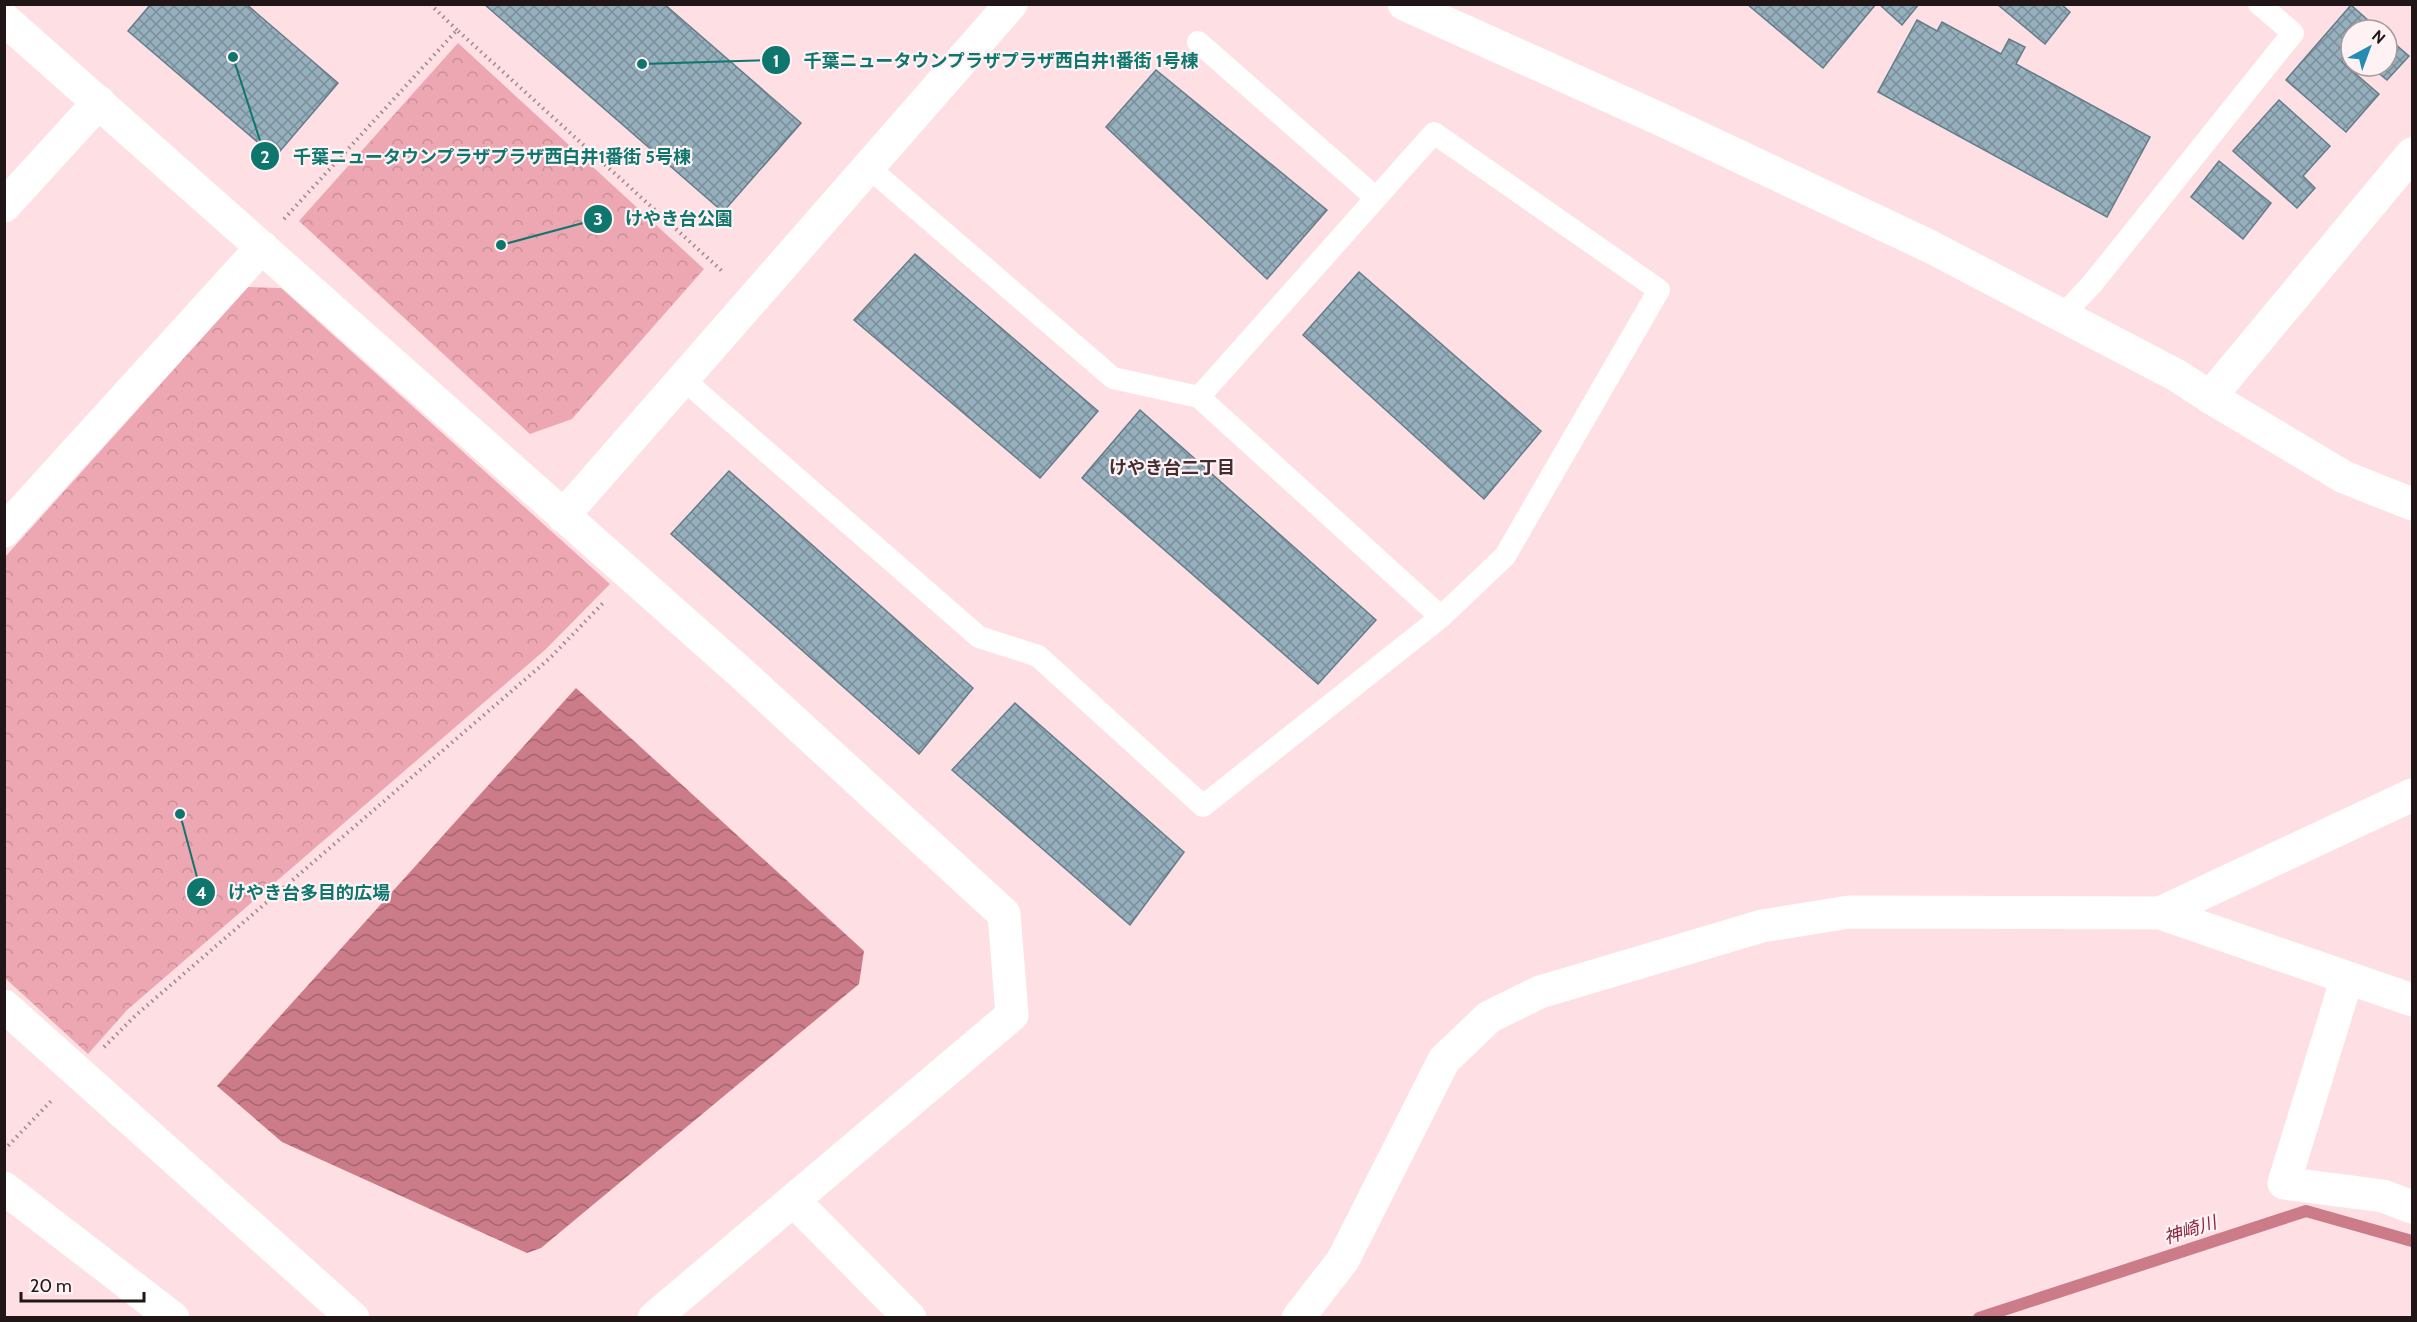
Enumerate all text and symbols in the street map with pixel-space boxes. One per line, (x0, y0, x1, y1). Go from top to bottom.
north arrow (2339, 18, 2399, 78)
text: N (2368, 26, 2389, 48)
callout: 千葉ニュータウンプラザプラザ西白井1番街 1号棟 (761, 42, 1211, 78)
text: 1 (773, 50, 779, 72)
text: 千葉ニュータウンプラザプラザ西白井1番街 1号棟 (804, 50, 1198, 72)
callout: 千葉ニュータウンプラザプラザ西白井1番街 5号棟 (250, 138, 703, 174)
text: 2 (260, 146, 270, 168)
text: 千葉ニュータウンプラザプラザ西白井1番街 5号棟 (293, 146, 691, 168)
callout: けやき台公園 (583, 201, 745, 237)
text: 3 (593, 208, 603, 230)
text: けやき台公園 (625, 208, 733, 230)
district label: けやき台二丁目 (1109, 457, 1235, 479)
callout: けやき台多目的広場 (186, 874, 402, 910)
text: 4 (195, 882, 207, 904)
text: けやき台多目的広場 (228, 882, 390, 904)
water label: 神崎川 (2161, 1211, 2221, 1249)
scale bar (21, 1265, 144, 1303)
text: 20 m (30, 1275, 72, 1297)

